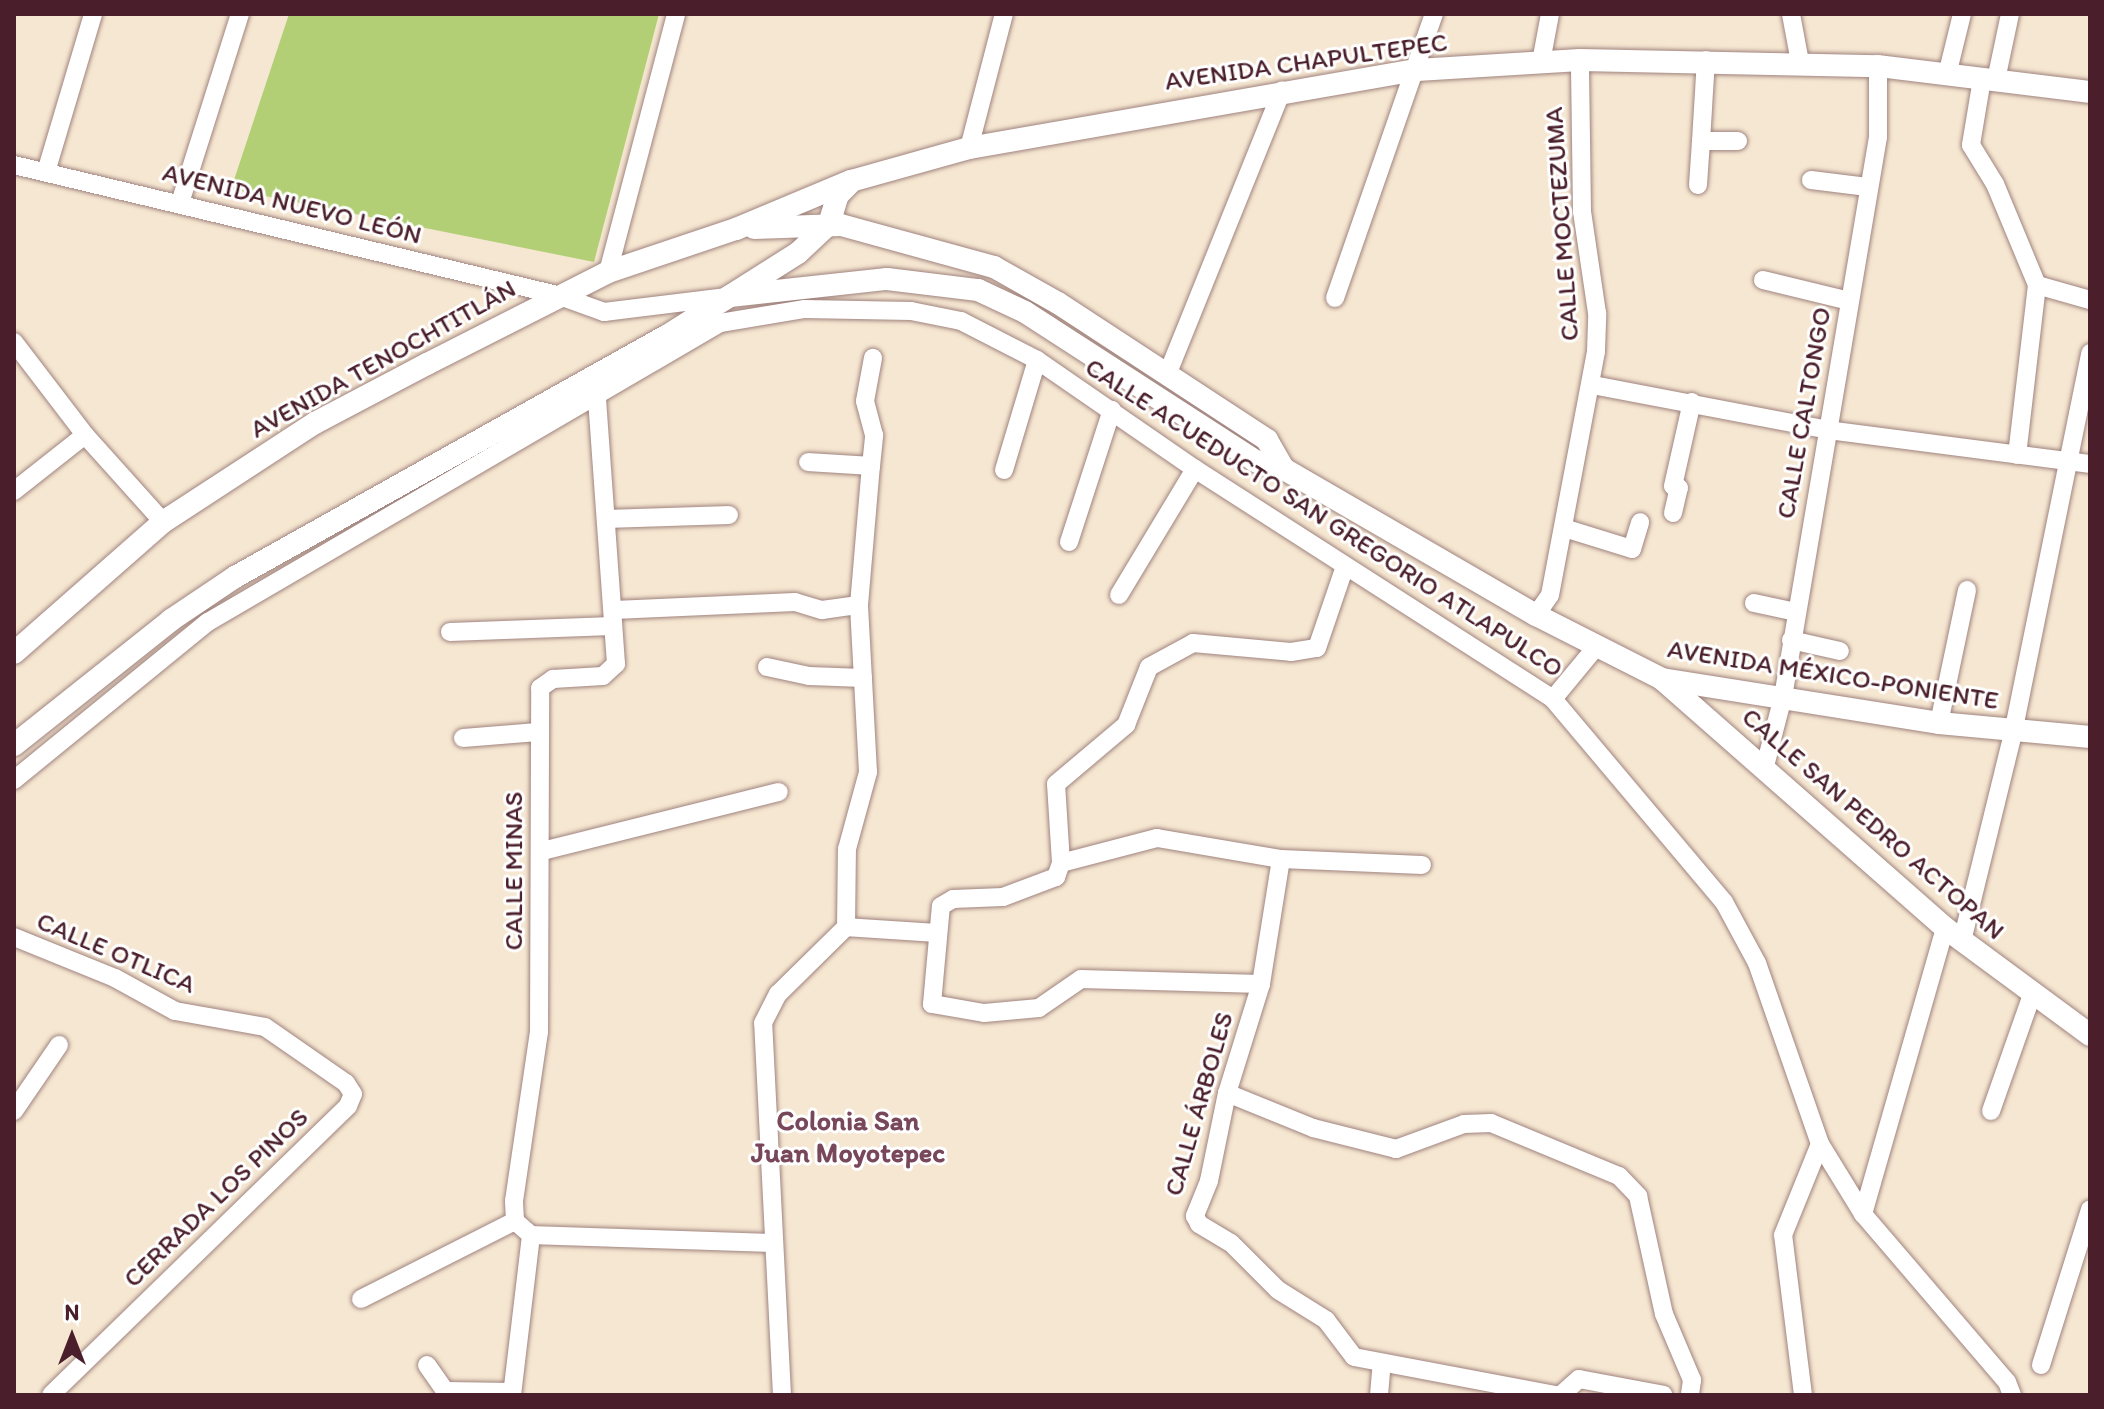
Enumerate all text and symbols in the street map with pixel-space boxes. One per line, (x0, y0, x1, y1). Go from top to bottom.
street label: AVENIDA CHAPULTEPEC (1163, 27, 1449, 97)
street label: CALLE MOCTEZUMA (1538, 106, 1586, 342)
street label: AVENIDA NUEVO LEÓN (159, 157, 425, 251)
street label: AVENIDA TENOCHTITLÁN (245, 273, 521, 445)
street label: CALLE CALTONGO (1770, 305, 1838, 521)
street label: CALLE ACUEDUCTO SAN GREGORIO ATLAPULCO (1079, 351, 1569, 685)
street label: AVENIDA MÉXICO-PONIENTE (1662, 633, 2004, 717)
street label: CALLE SAN PEDRO ACTOPAN (1736, 702, 2010, 946)
street label: CALLE MINAS (498, 792, 530, 950)
street label: CALLE OTLICA (33, 906, 199, 1000)
street label: CALLE ÁRBOLES (1158, 1008, 1240, 1200)
street label: CERRADA LOS PINOS (116, 1101, 316, 1295)
district label: Colonia San Juan Moyotepec (751, 1103, 945, 1169)
north arrow (32, 1297, 112, 1377)
text: N (65, 1299, 79, 1326)

